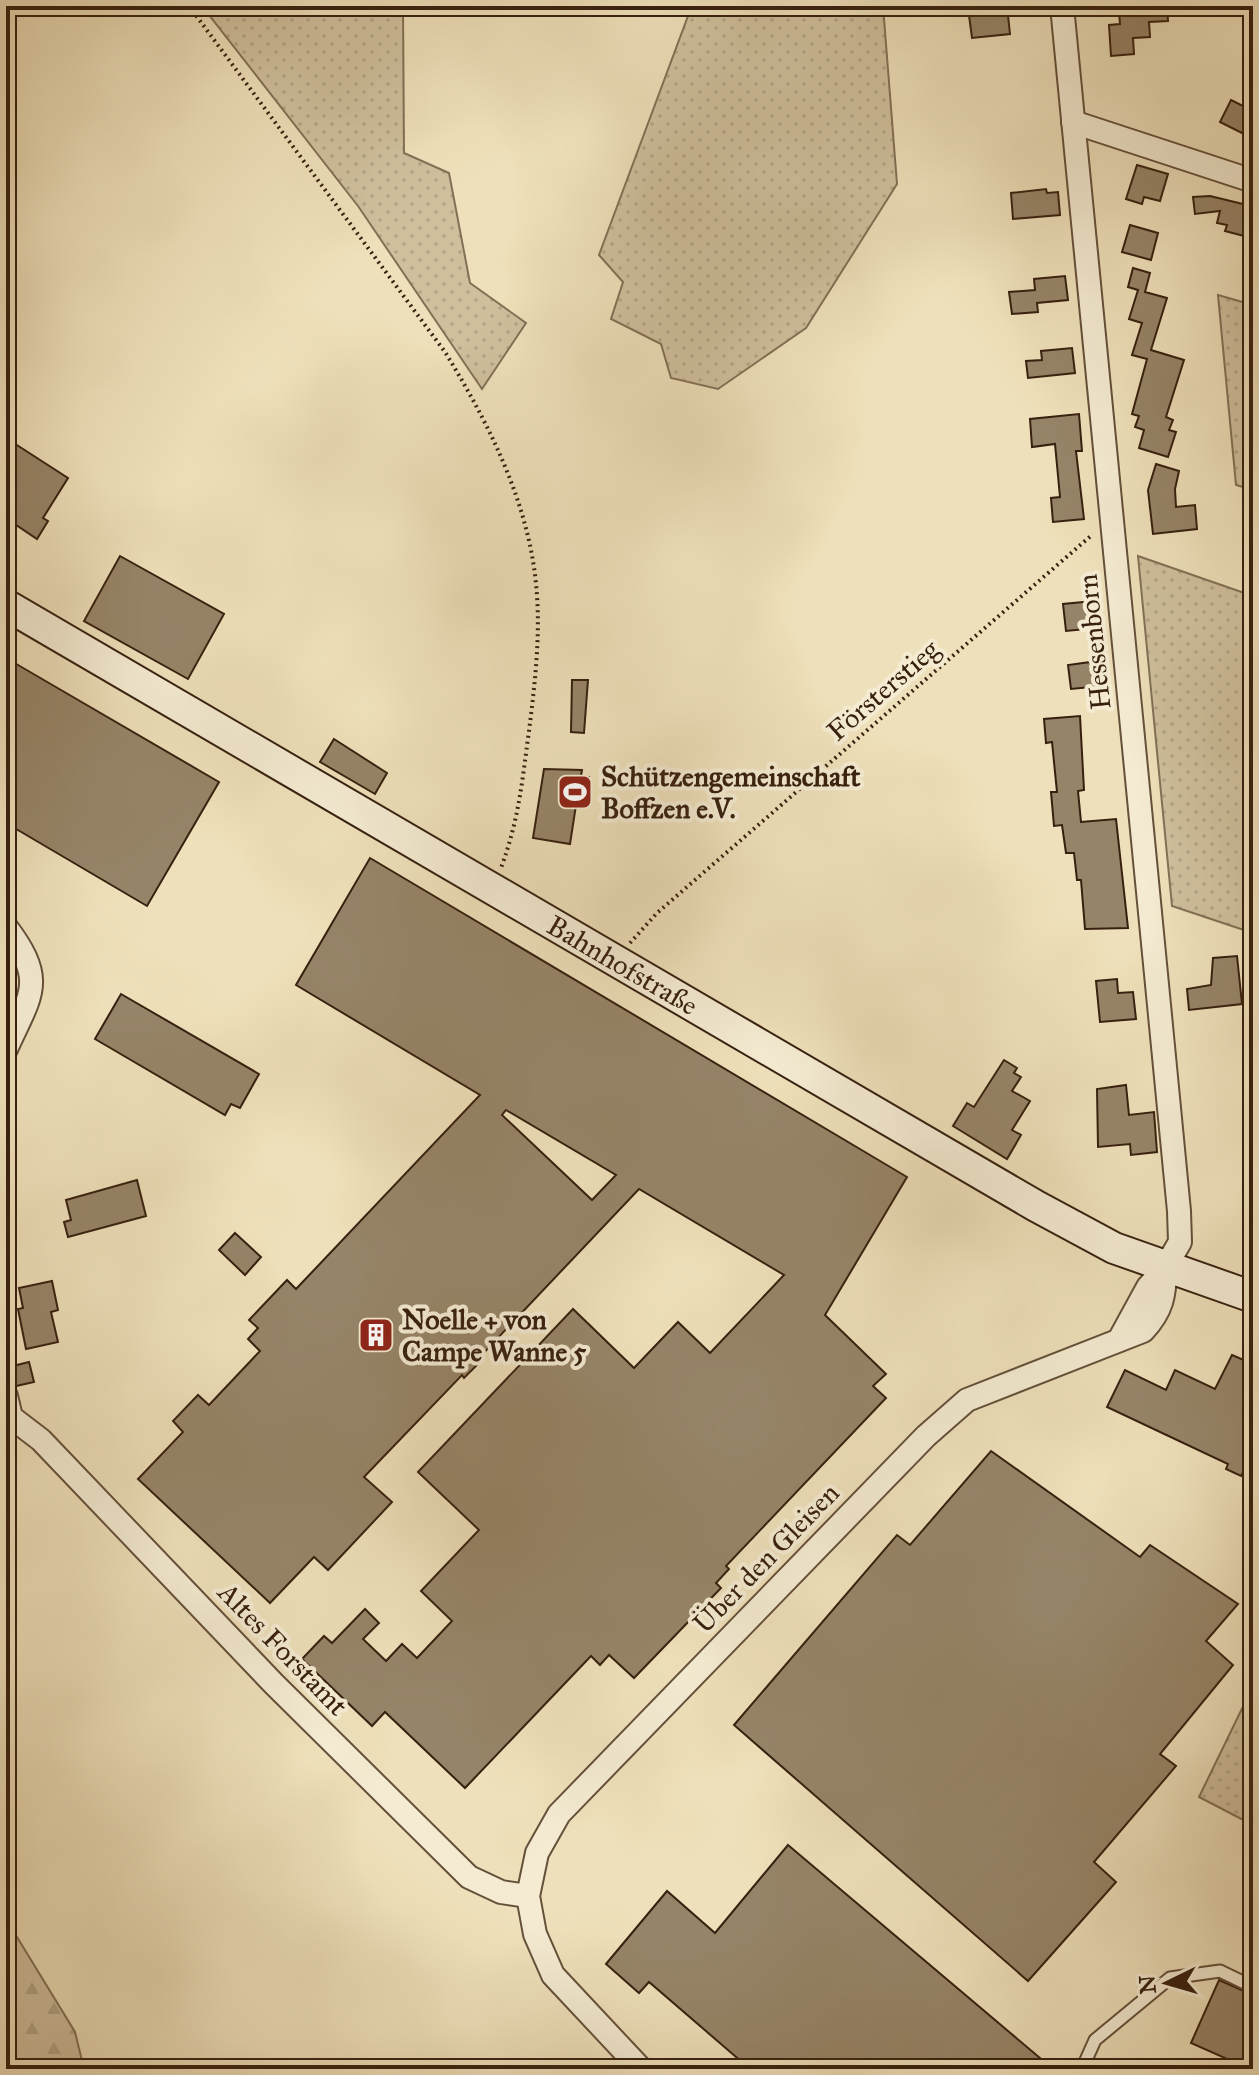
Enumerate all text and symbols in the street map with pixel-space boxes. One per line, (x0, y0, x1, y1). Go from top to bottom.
street label: Hessenborn (1069, 572, 1119, 712)
street label: Försterstieg (820, 631, 947, 748)
place label: Schützengemeinschaft Boffzen e.V. (601, 759, 860, 826)
sports icon: Schützengemeinschaft Boffzen e.V. (556, 773, 594, 811)
street label: Bahnhofstraße (541, 907, 704, 1023)
place label: Noelle + von Campe Wanne 5 (402, 1302, 586, 1369)
building icon: Noelle + von Campe Wanne 5 (357, 1316, 395, 1354)
street label: Über den Gleisen (685, 1476, 847, 1640)
street label: Altes Forstamt (210, 1574, 355, 1723)
north arrow (1127, 1943, 1207, 2023)
text: N (1133, 1974, 1162, 1995)

